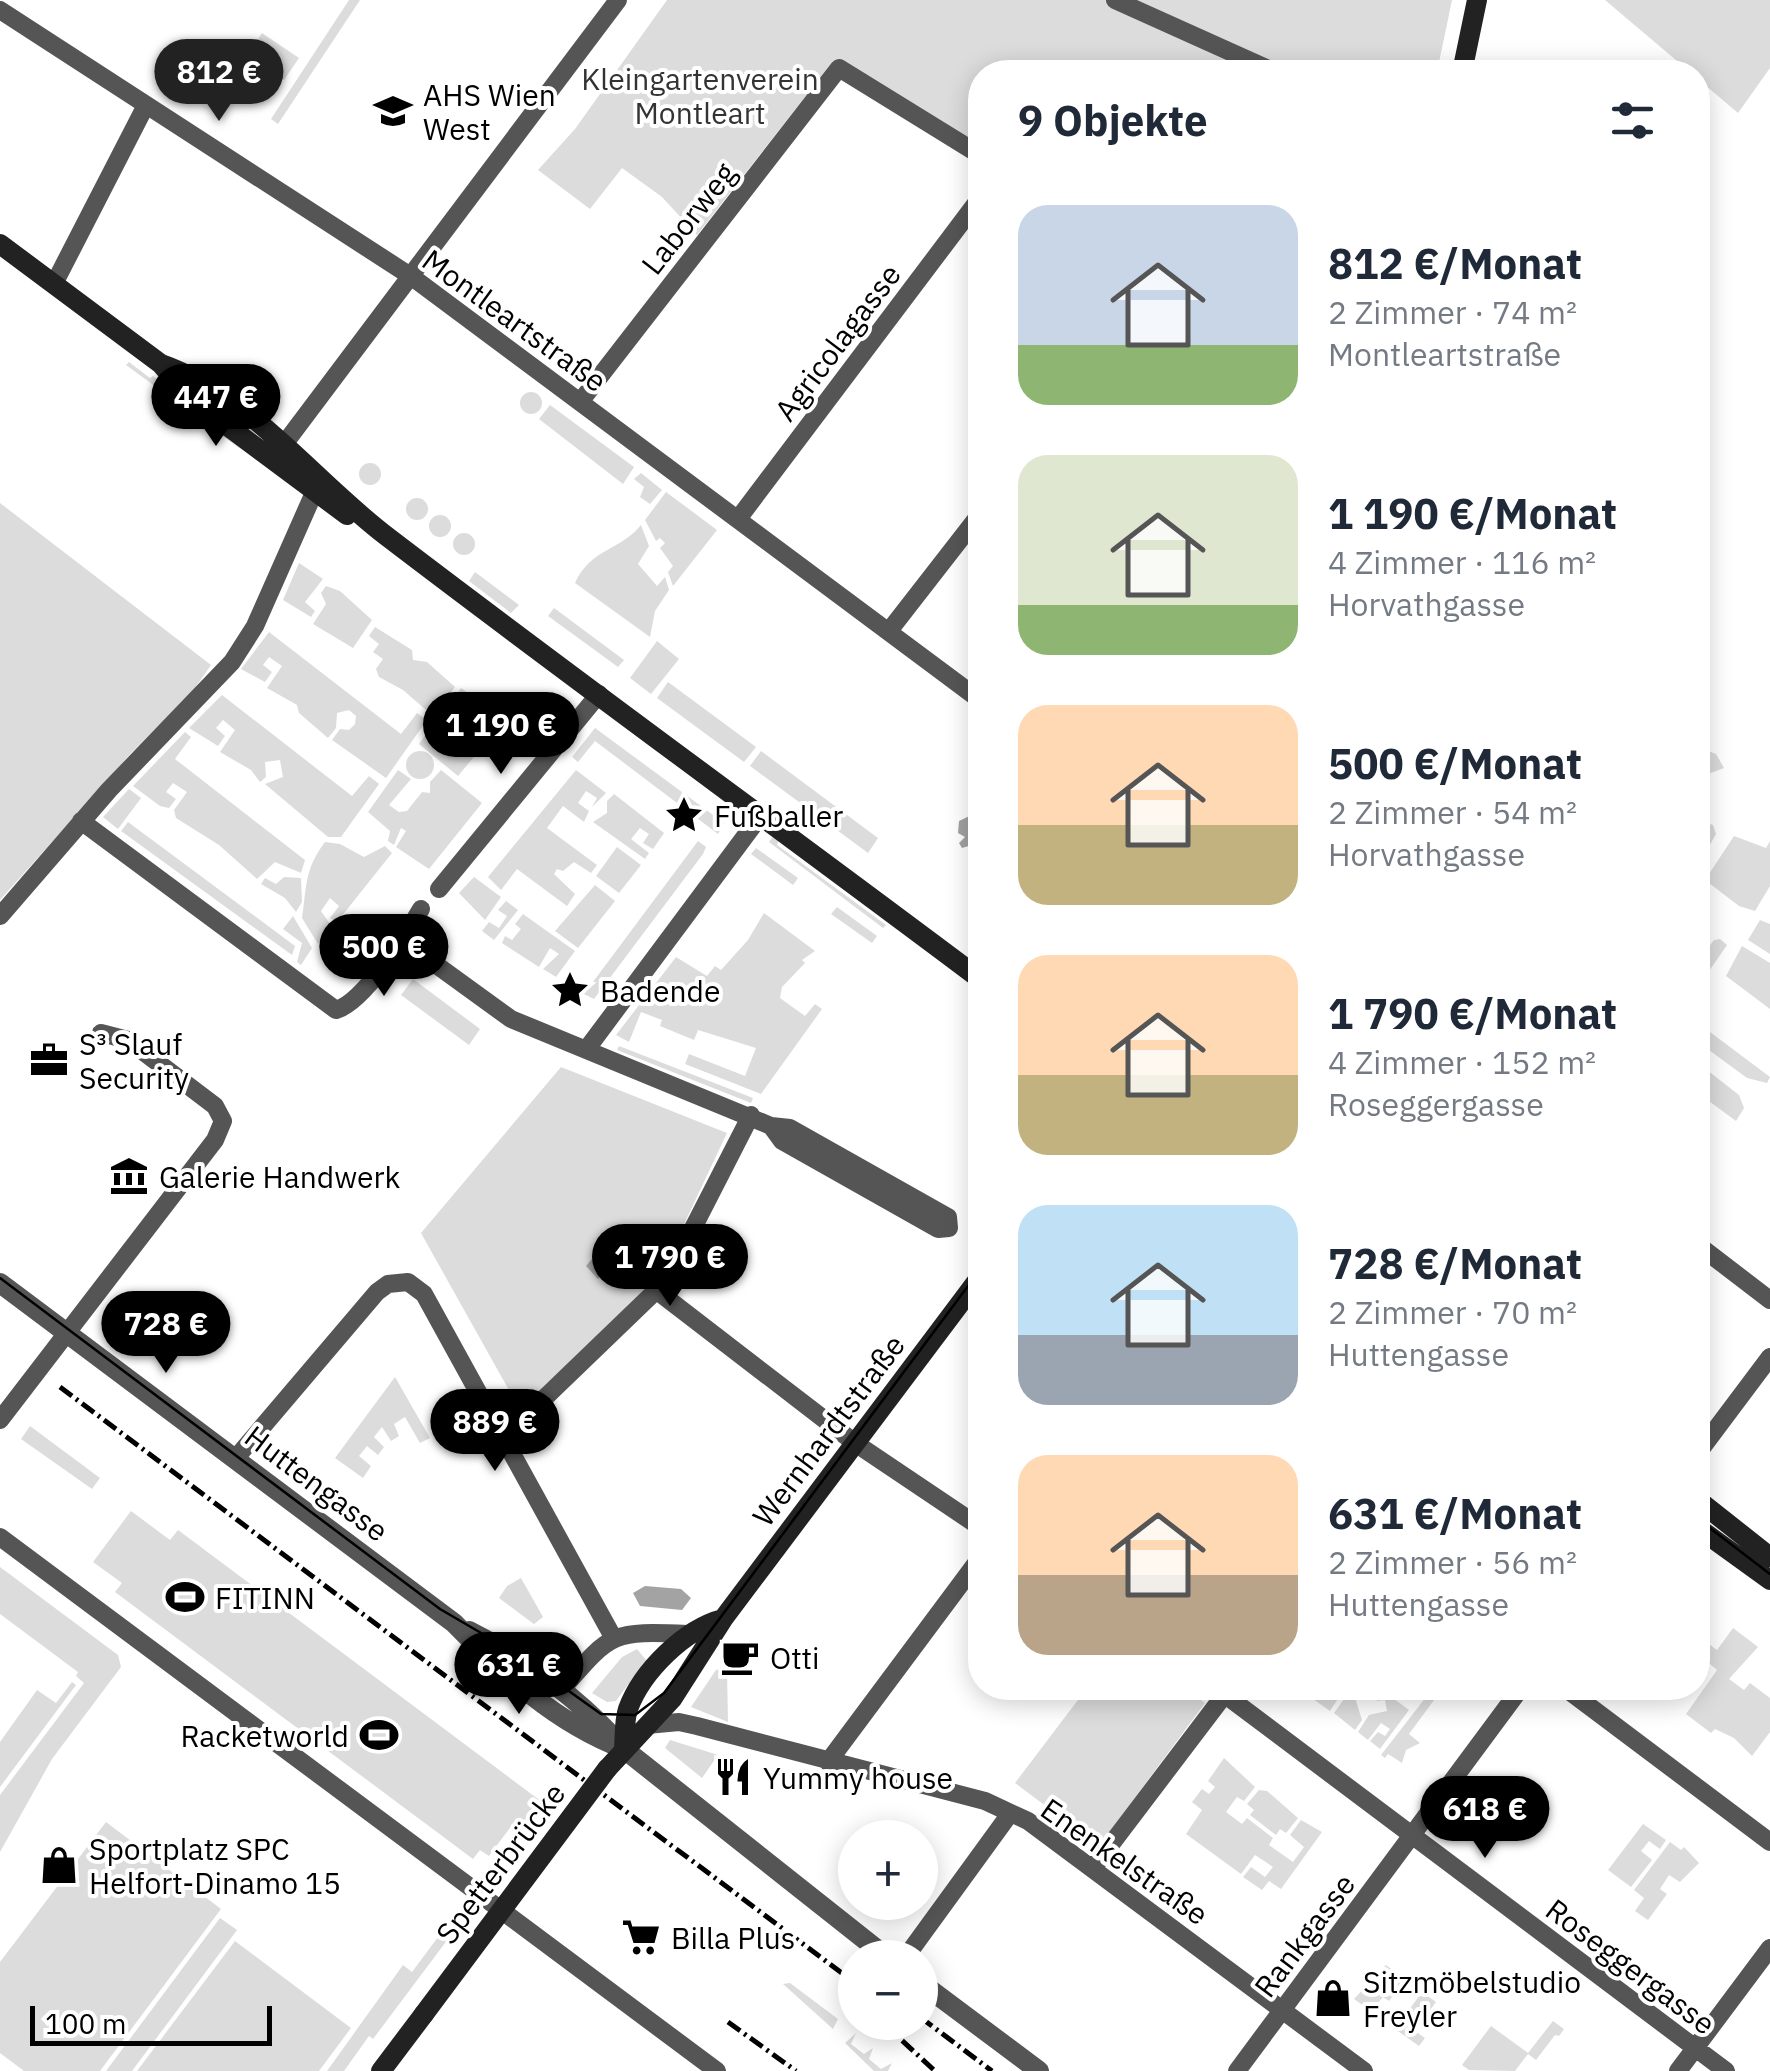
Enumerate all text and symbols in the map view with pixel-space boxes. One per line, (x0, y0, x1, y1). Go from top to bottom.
pin: 812 € (149, 39, 289, 124)
text: 812 € (176, 50, 262, 92)
park label: Kleingartenverein Montleart (581, 59, 819, 132)
place label: AHS Wien West (423, 75, 556, 148)
school or university icon: AHS Wien West (372, 90, 414, 132)
text: 9 Objekte (1018, 93, 1208, 148)
icon: filters (1605, 93, 1660, 148)
street label: Laborweg (632, 154, 744, 282)
text: 812 €/Monat (1328, 236, 1582, 291)
street label: Montleartstraße (415, 240, 615, 400)
icon: home (1098, 245, 1218, 365)
street label: Agricolagasse (765, 256, 909, 428)
text: 2 Zimmer · 74 m² (1328, 291, 1577, 333)
text: Montleartstraße (1328, 333, 1561, 375)
pin: 447 € (146, 364, 286, 449)
text: 447 € (173, 375, 259, 417)
text: 1 190 €/Monat (1328, 486, 1617, 541)
icon: home (1098, 495, 1218, 615)
text: 4 Zimmer · 116 m² (1328, 541, 1596, 583)
text: Horvathgasse (1328, 583, 1525, 625)
pin: 1 190 € (409, 692, 593, 777)
text: 1 190 € (445, 703, 557, 745)
text: 500 €/Monat (1328, 736, 1582, 791)
icon: home (1098, 745, 1218, 865)
text: 2 Zimmer · 54 m² (1328, 791, 1577, 833)
place icon: Fußballer (663, 794, 705, 836)
place label: Fußballer (714, 796, 843, 835)
text: Horvathgasse (1328, 833, 1525, 875)
pin: 500 € (314, 914, 454, 999)
text: 500 € (341, 925, 427, 967)
place icon: Badende (549, 969, 591, 1011)
place label: Badende (600, 971, 720, 1010)
text: 1 790 €/Monat (1328, 986, 1617, 1041)
icon: home (1098, 995, 1218, 1115)
place label: S³ Slauf Security (79, 1024, 189, 1097)
office icon: S³ Slauf Security (28, 1039, 70, 1081)
text: 4 Zimmer · 152 m² (1328, 1041, 1596, 1083)
text: Roseggergasse (1328, 1083, 1544, 1125)
museum icon: Galerie Handwerk (108, 1155, 150, 1197)
place label: Galerie Handwerk (159, 1157, 401, 1196)
pin: 1 790 € (578, 1224, 762, 1309)
text: 1 790 € (614, 1235, 726, 1277)
text: 728 €/Monat (1328, 1236, 1582, 1291)
icon: home (1098, 1245, 1218, 1365)
pin: 728 € (96, 1291, 236, 1376)
text: 2 Zimmer · 70 m² (1328, 1291, 1577, 1333)
text: 728 € (123, 1302, 209, 1344)
street label: Wernhardtstraße (743, 1326, 913, 1534)
text: Huttengasse (1328, 1333, 1509, 1375)
pin: 889 € (425, 1389, 565, 1474)
text: 889 € (452, 1400, 538, 1442)
street label: Huttengasse (237, 1416, 397, 1550)
text: 631 €/Monat (1328, 1486, 1582, 1541)
icon: home (1098, 1495, 1218, 1615)
text: 2 Zimmer · 56 m² (1328, 1541, 1577, 1583)
sports icon: FITINN (164, 1576, 206, 1618)
place label: FITINN (215, 1578, 315, 1617)
text: Huttengasse (1328, 1583, 1509, 1625)
pin: 631 € (449, 1632, 589, 1717)
cafe icon: Otti (719, 1636, 761, 1678)
place label: Otti (770, 1638, 820, 1677)
text: 631 € (476, 1643, 562, 1685)
sports icon: Racketworld (358, 1714, 400, 1756)
place label: Racketworld (180, 1716, 349, 1755)
restaurant icon: Yummy house (712, 1756, 754, 1798)
place label: Yummy house (763, 1758, 953, 1797)
street label: Spetterbrücke (427, 1775, 573, 1951)
pin: 618 € (1415, 1776, 1555, 1861)
text: 618 € (1442, 1787, 1528, 1829)
street label: Enenkelstraße (1034, 1789, 1216, 1933)
map controls (838, 1820, 938, 2040)
button: + (838, 1820, 938, 1920)
place label: Sportplatz SPC Helfort-Dinamo 15 (89, 1829, 341, 1902)
shop icon: Sportplatz SPC Helfort-Dinamo 15 (38, 1844, 80, 1886)
street label: Rankgasse (1245, 1865, 1363, 2005)
street label: Roseggergasse (1538, 1890, 1724, 2042)
supermarket icon: Billa Plus (620, 1916, 662, 1958)
place label: Billa Plus (671, 1918, 795, 1957)
button: − (838, 1940, 938, 2040)
place label: Sitzmöbelstudio Freyler (1363, 1962, 1581, 2035)
shop icon: Sitzmöbelstudio Freyler (1312, 1977, 1354, 2019)
scale bar (30, 2001, 272, 2046)
text: 100 m (45, 2005, 126, 2042)

